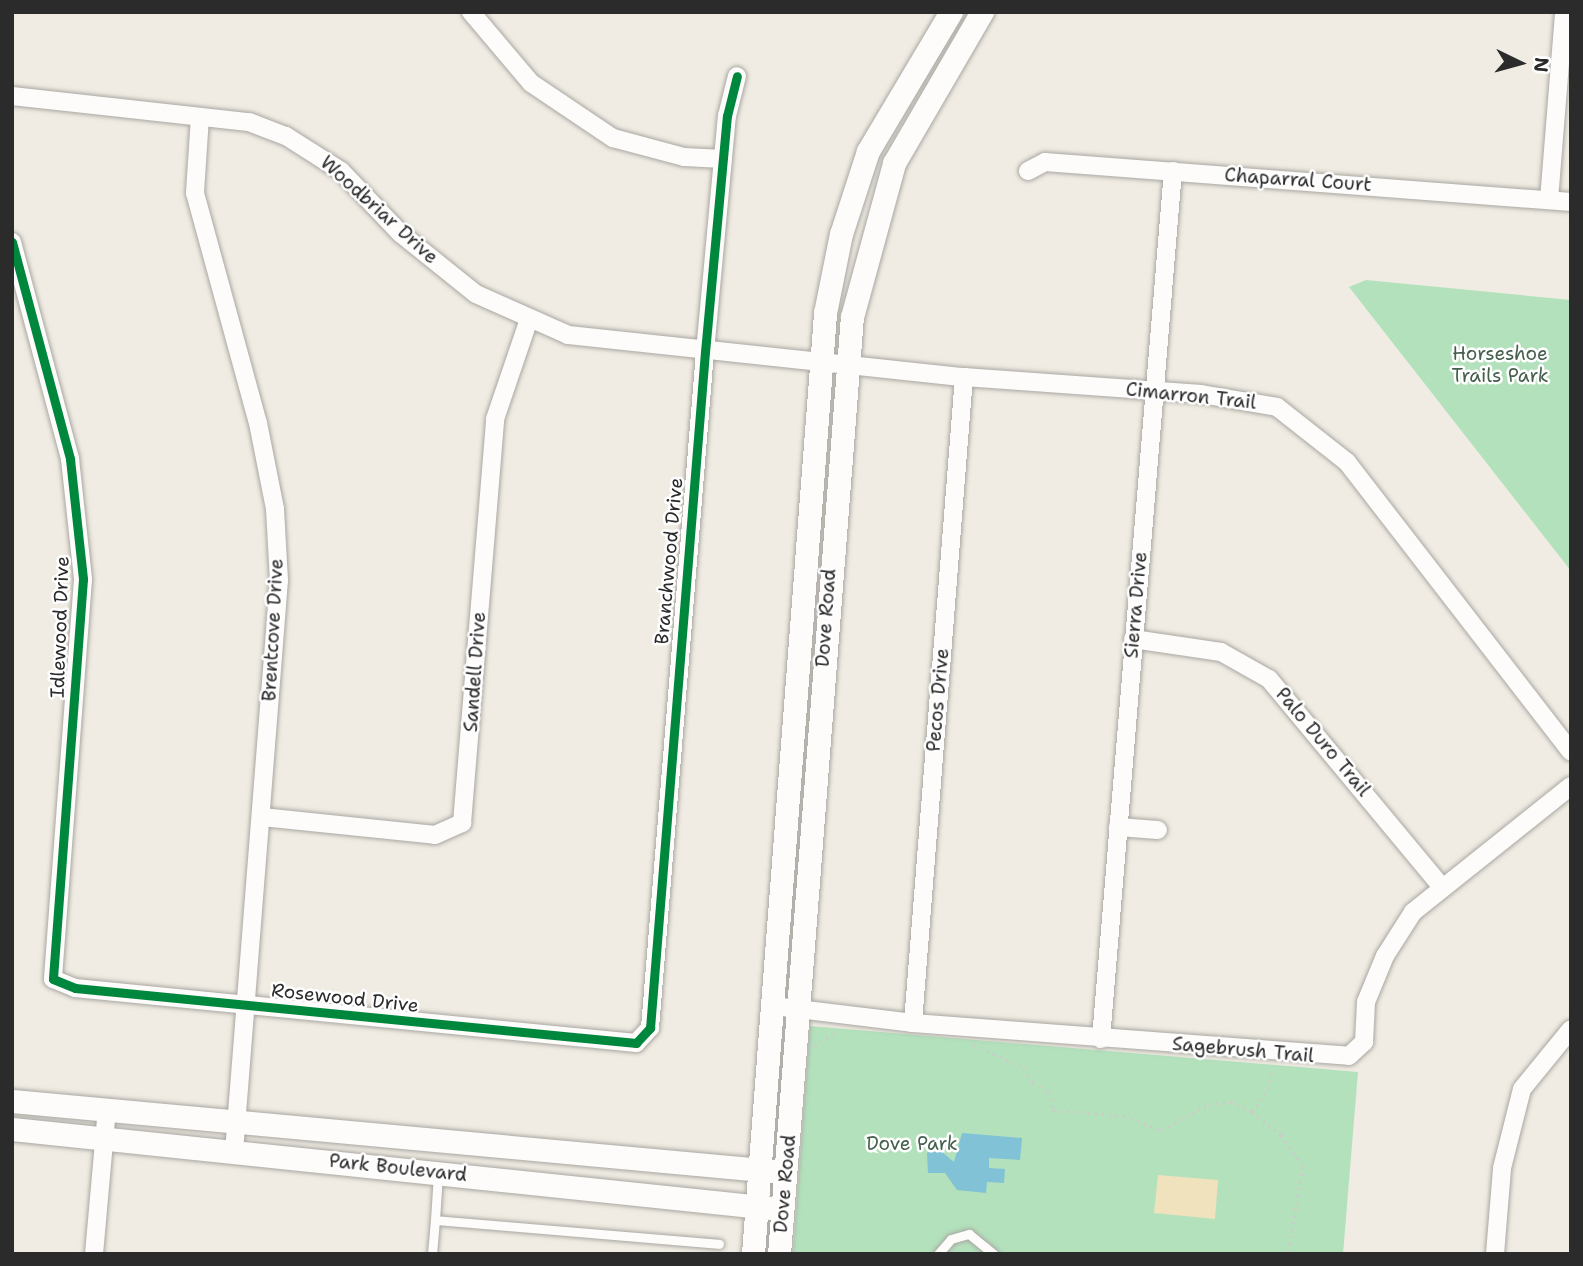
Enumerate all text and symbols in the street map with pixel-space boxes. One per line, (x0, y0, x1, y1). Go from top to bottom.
north arrow (1485, 28, 1555, 98)
text: N (1528, 56, 1555, 73)
street label: Woodbriar Drive (315, 151, 443, 269)
street label: Chaparral Court (1224, 163, 1372, 197)
park label: Horseshoe Trails Park (1451, 343, 1549, 387)
street label: Cimarron Trail (1125, 378, 1257, 414)
street label: Branchwood Drive (650, 477, 688, 645)
street label: Sierra Drive (1120, 551, 1152, 659)
street label: Idlewood Drive (46, 556, 74, 698)
street label: Brentcove Drive (258, 558, 288, 702)
street label: Dove Road (811, 568, 841, 668)
street label: Sandell Drive (459, 611, 491, 733)
street label: Pecos Drive (922, 647, 954, 753)
street label: Palo Duro Trail (1271, 683, 1375, 801)
street label: Rosewood Drive (270, 979, 420, 1017)
street label: Sagebrush Trail (1171, 1032, 1315, 1068)
park label: Dove Park (866, 1133, 958, 1155)
street label: Dove Road (769, 1134, 801, 1234)
street label: Park Boulevard (328, 1149, 468, 1187)

